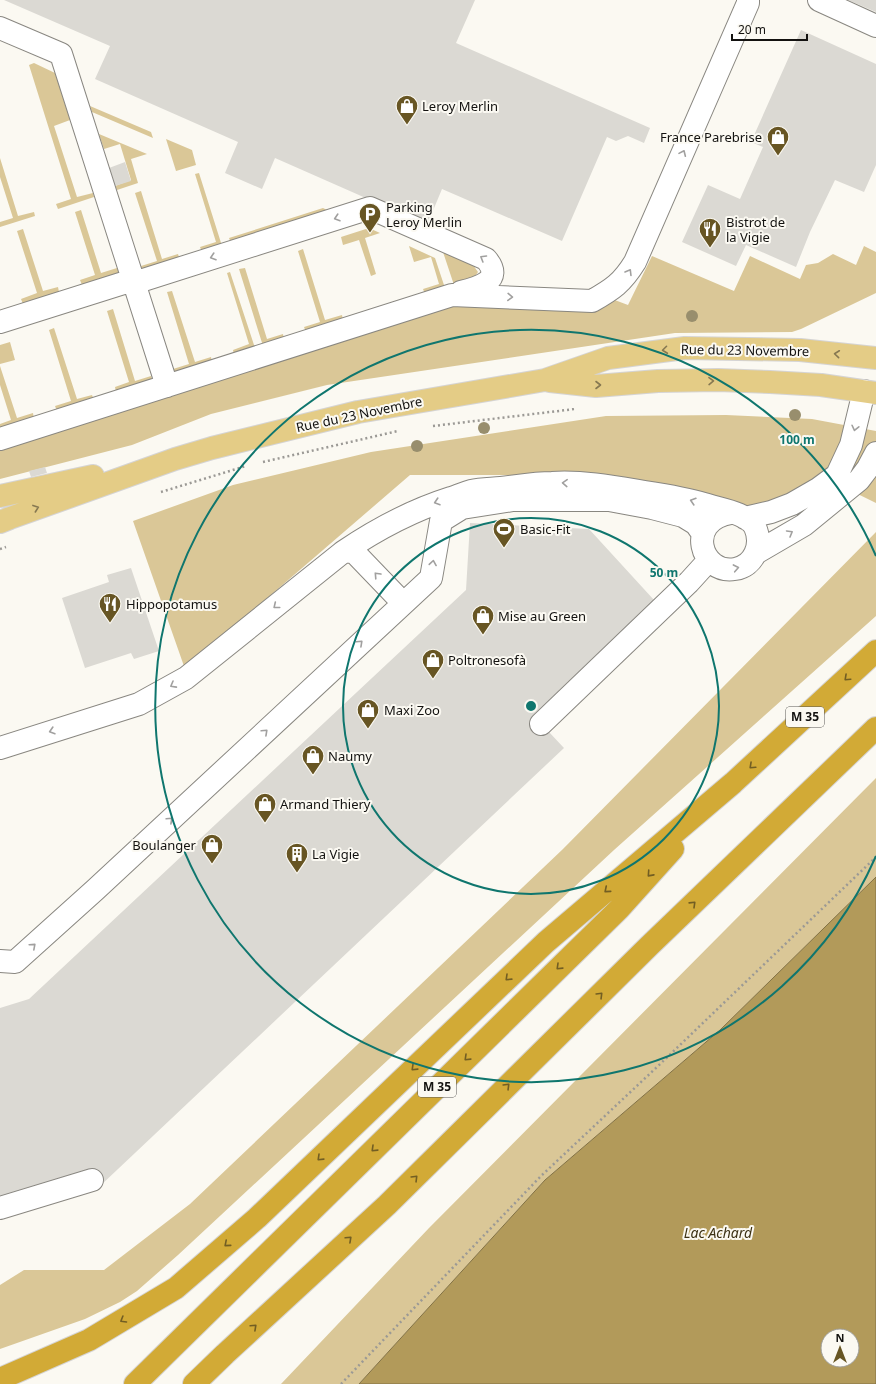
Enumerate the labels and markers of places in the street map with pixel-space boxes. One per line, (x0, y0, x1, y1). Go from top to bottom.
shop icon: Leroy Merlin (394, 93, 420, 126)
place label: Leroy Merlin (422, 97, 498, 115)
shop icon: France Parebrise (765, 124, 791, 157)
place label: France Parebrise (660, 128, 762, 146)
place label: Parking Leroy Merlin (386, 198, 462, 231)
parking icon: Parking Leroy Merlin (357, 201, 383, 234)
place label: Bistrot de la Vigie (726, 213, 785, 246)
restaurant icon: Bistrot de la Vigie (697, 216, 723, 249)
sports icon: Basic-Fit (491, 516, 517, 549)
place label: Basic-Fit (520, 520, 571, 538)
restaurant icon: Hippopotamus (97, 591, 123, 624)
place label: Hippopotamus (126, 595, 217, 613)
shop icon: Mise au Green (470, 603, 496, 636)
place label: Mise au Green (498, 607, 586, 625)
shop icon: Poltronesofà (420, 647, 446, 680)
place label: Poltronesofà (448, 651, 526, 669)
shop icon: Maxi Zoo (355, 697, 381, 730)
centre of rings (524, 699, 538, 713)
place label: Maxi Zoo (384, 701, 440, 719)
shop icon: Naumy (300, 743, 326, 776)
place label: Naumy (328, 747, 372, 765)
shop icon: Armand Thiery (252, 791, 278, 824)
place label: Armand Thiery (280, 795, 371, 813)
shop icon: Boulanger (199, 832, 225, 865)
place label: Boulanger (132, 836, 197, 854)
building icon: La Vigie (284, 841, 310, 874)
place label: La Vigie (312, 845, 359, 863)

